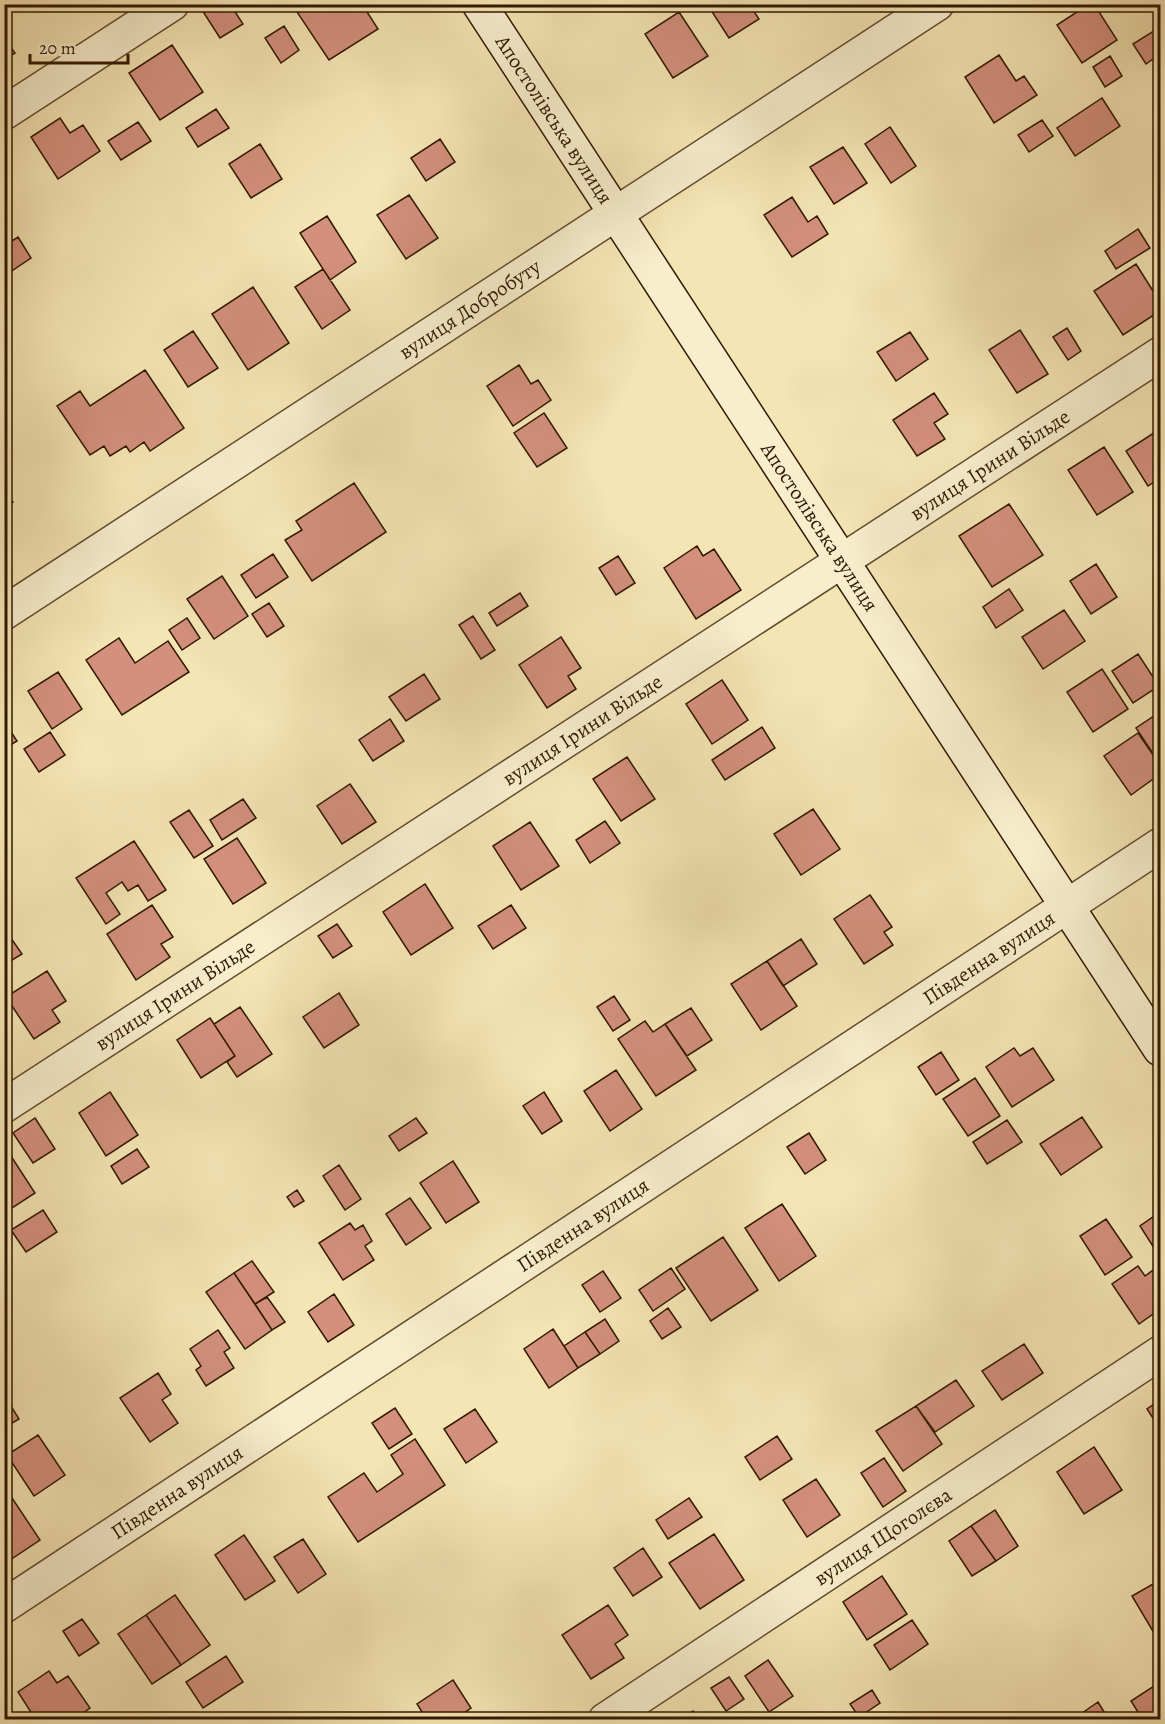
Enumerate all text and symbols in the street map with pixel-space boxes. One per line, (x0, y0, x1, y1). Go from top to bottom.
scale bar (30, 27, 128, 65)
street label: Апостолівська вулиця (488, 29, 620, 210)
text: 20 m (39, 36, 76, 60)
street label: вулиця Добробуту (393, 252, 546, 366)
street label: вулиця Ірини Вільде (904, 402, 1075, 527)
street label: Апостолівська вулиця (754, 436, 885, 617)
street label: вулиця Ірини Вільде (497, 667, 668, 792)
street label: Південна вулиця (917, 904, 1060, 1011)
street label: вулиця Ірини Вільде (90, 932, 260, 1057)
street label: Південна вулиця (511, 1171, 654, 1279)
street label: Південна вулиця (105, 1438, 248, 1546)
street label: вулиця Щоголєва (808, 1480, 957, 1592)

